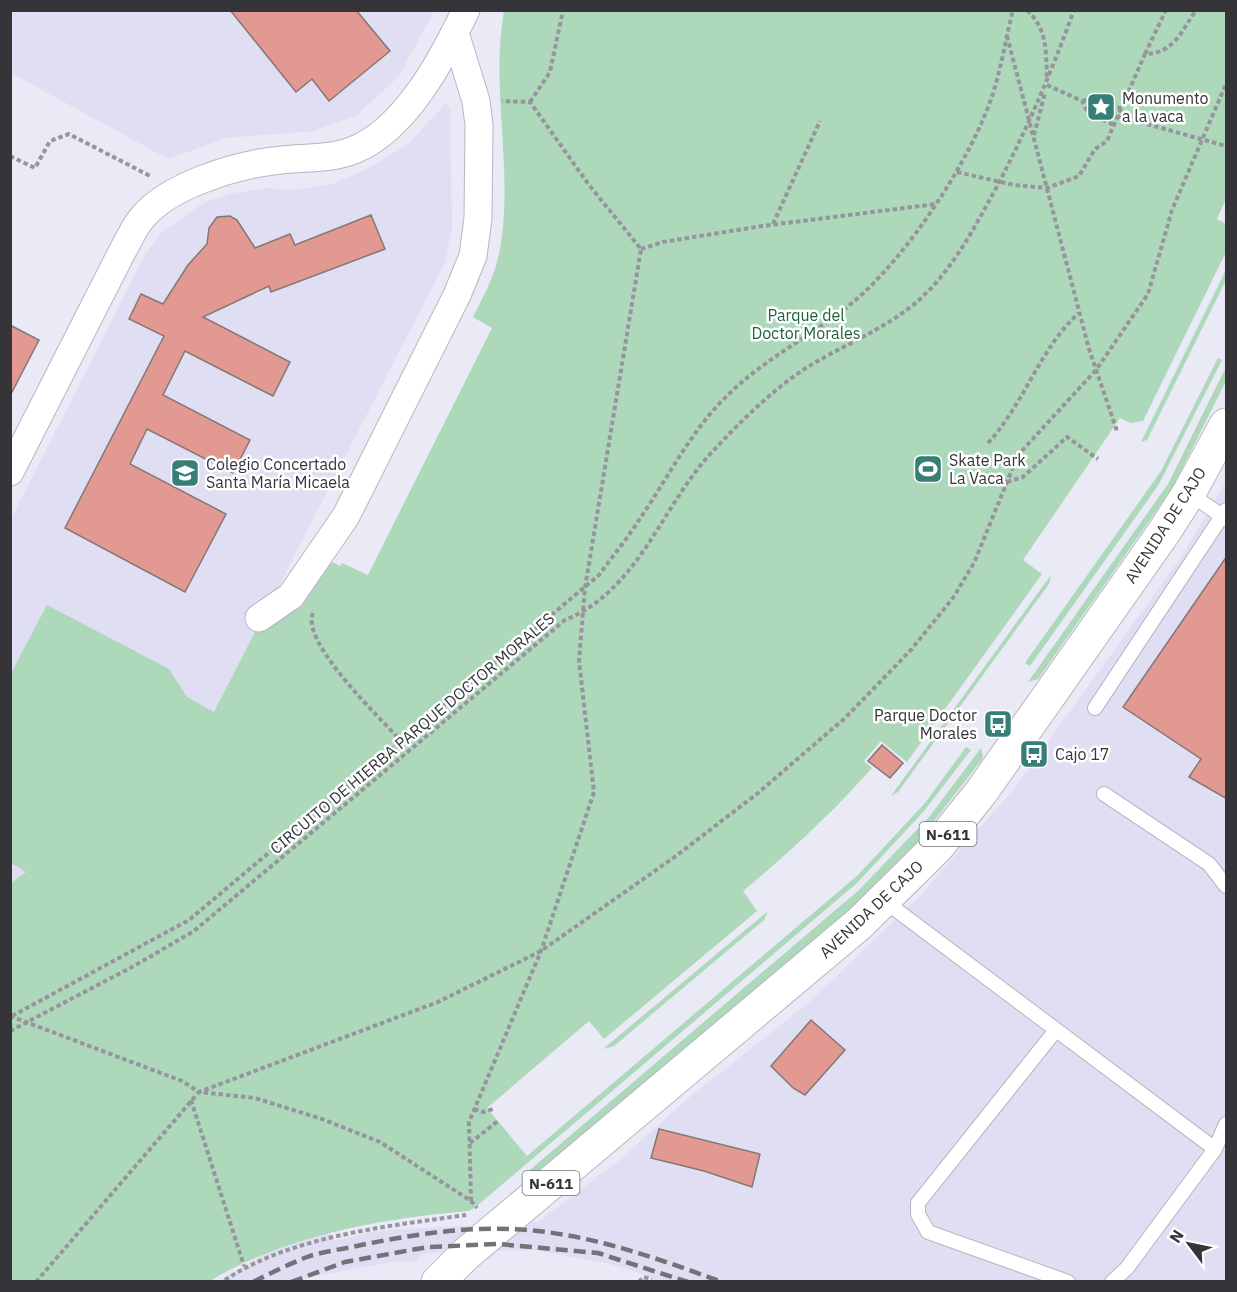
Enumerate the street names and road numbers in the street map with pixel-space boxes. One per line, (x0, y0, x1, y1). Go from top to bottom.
street label: AVENIDA DE CAJO (1120, 463, 1210, 587)
street label: CIRCUITO DE HIERBA PARQUE DOCTOR MORALES (266, 608, 558, 858)
road number: N-611 (920, 822, 976, 846)
street label: AVENIDA DE CAJO (815, 856, 927, 962)
road number: N-611 (522, 1171, 580, 1195)

